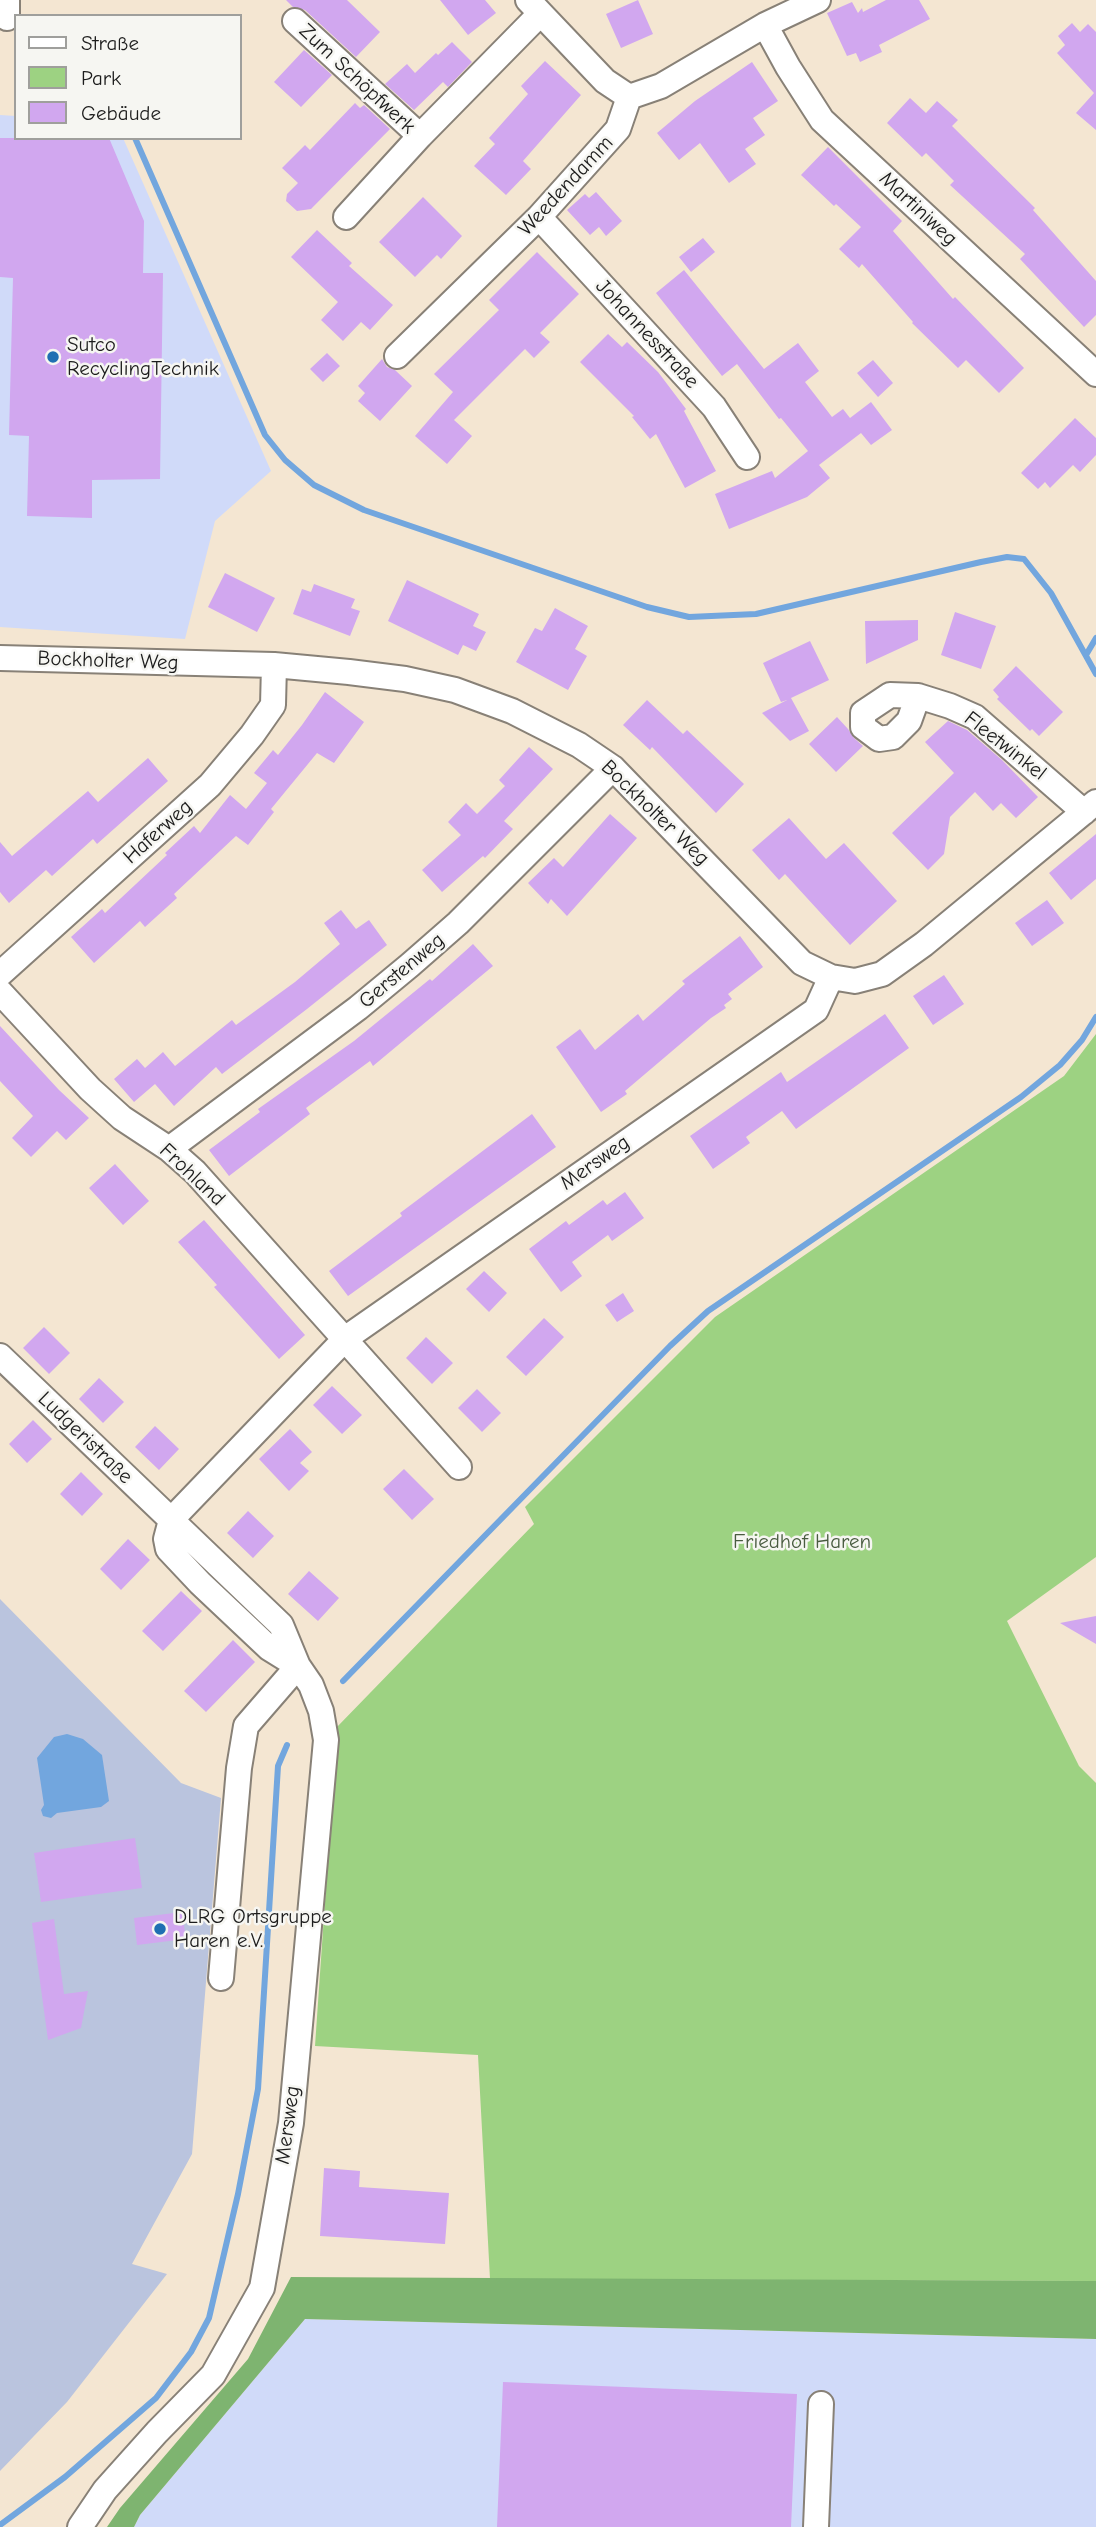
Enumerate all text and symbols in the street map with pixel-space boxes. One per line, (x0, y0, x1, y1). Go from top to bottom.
legend (14, 14, 242, 140)
street label: Zum Schöpfwerk (294, 19, 420, 139)
text: Straße (81, 31, 139, 55)
text: Park (81, 66, 121, 90)
text: Gebäude (81, 101, 161, 125)
street label: Weedendamm (513, 131, 619, 241)
street label: Martiniweg (874, 166, 962, 252)
street label: Johannesstraße (590, 274, 704, 394)
place label: Sutco RecyclingTechnik (67, 332, 219, 382)
marker: Sutco RecyclingTechnik (45, 349, 61, 365)
street label: Bockholter Weg (37, 646, 179, 676)
street label: Fleetwinkel (959, 706, 1051, 786)
street label: Bockholter Weg (596, 755, 714, 871)
street label: Haferweg (118, 794, 198, 870)
street label: Gerstenweg (354, 928, 450, 1014)
street label: Mersweg (555, 1130, 635, 1196)
street label: Frohland (154, 1138, 230, 1212)
street label: Ludgeristraße (32, 1387, 138, 1489)
park label: Friedhof Haren (733, 1529, 871, 1555)
place label: DLRG Ortsgruppe Haren e.V. (174, 1904, 332, 1954)
marker: DLRG Ortsgruppe Haren e.V. (152, 1921, 168, 1937)
street label: Mersweg (270, 2084, 306, 2166)

